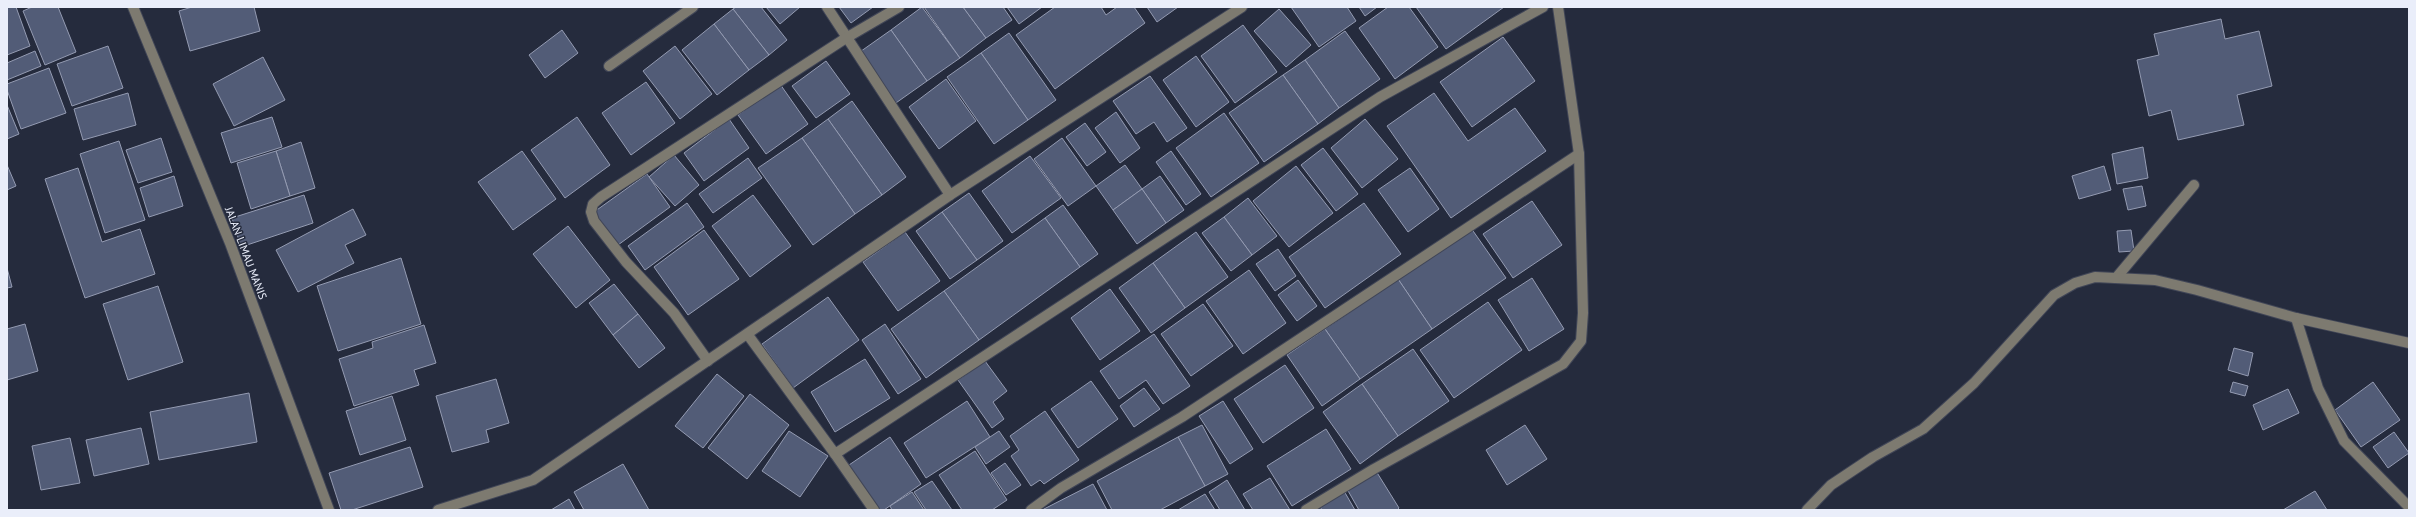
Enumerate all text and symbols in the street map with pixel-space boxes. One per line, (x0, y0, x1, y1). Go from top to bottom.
street label: JALAN LIMAU MANIS (222, 204, 270, 301)

